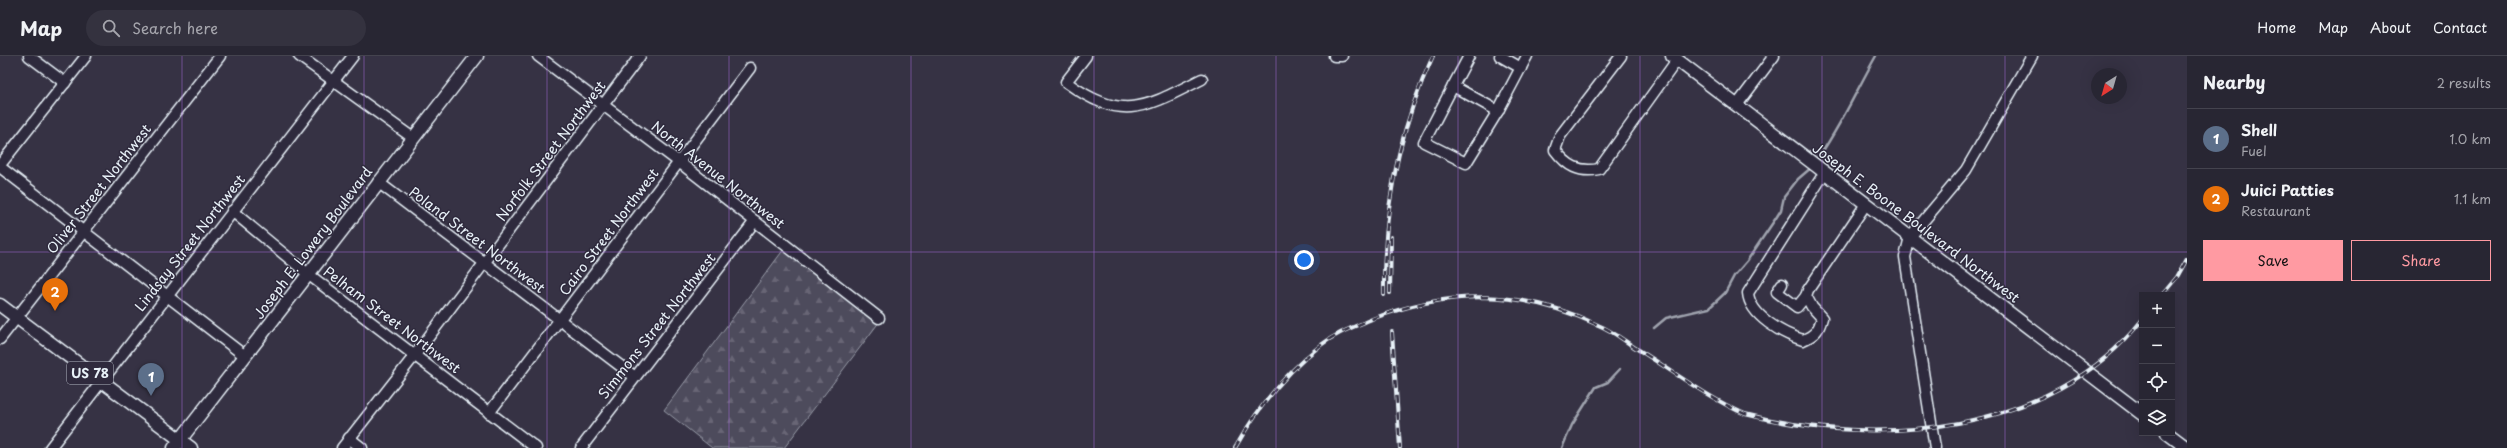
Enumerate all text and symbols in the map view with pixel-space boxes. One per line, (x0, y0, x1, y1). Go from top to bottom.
search box (86, 10, 366, 46)
text: Map (20, 14, 62, 42)
text: Search here (132, 16, 218, 39)
icon: search (100, 17, 122, 39)
text: Home (2257, 17, 2296, 38)
text: Map (2318, 17, 2348, 38)
text: About (2370, 17, 2411, 38)
text: Contact (2433, 17, 2487, 38)
north arrow (2091, 68, 2127, 104)
text: Nearby (2203, 69, 2265, 95)
text: 2 results (2437, 73, 2491, 92)
street label: Norfolk Street Northwest (491, 76, 611, 225)
street label: North Avenue Northwest (647, 116, 790, 234)
text: Shell (2241, 118, 2277, 141)
street label: Oliver Street Northwest (41, 119, 156, 258)
text: 1 (2213, 129, 2219, 148)
text: 1.0 km (2450, 129, 2491, 148)
street label: Joseph E. Boone Boulevard Northwest (1808, 137, 2025, 308)
text: Fuel (2241, 141, 2267, 160)
street label: Joseph E. Lowery Boulevard (248, 162, 377, 323)
street label: Cairo Street Northwest (554, 163, 664, 300)
street label: Lindsay Street Northwest (129, 169, 250, 316)
text: Juici Patties (2241, 178, 2334, 201)
street label: Poland Street Northwest (405, 181, 550, 298)
text: 2 (2211, 189, 2221, 208)
text: 1.1 km (2454, 189, 2491, 208)
text: Restaurant (2241, 201, 2311, 220)
button: Save (2203, 240, 2343, 281)
button: Share (2351, 240, 2491, 281)
street label: Simmons Street Northwest (593, 248, 721, 403)
your location (1294, 250, 1314, 270)
street label: Pelham Street Northwest (319, 261, 466, 378)
pin: 2 (42, 278, 68, 311)
map controls (2139, 292, 2175, 436)
button: + (2139, 292, 2175, 328)
button: − (2139, 328, 2175, 364)
road number: US 78 (67, 362, 113, 384)
pin: 1 (138, 363, 164, 396)
button: locate (2139, 364, 2175, 400)
button: layers (2139, 400, 2175, 436)

